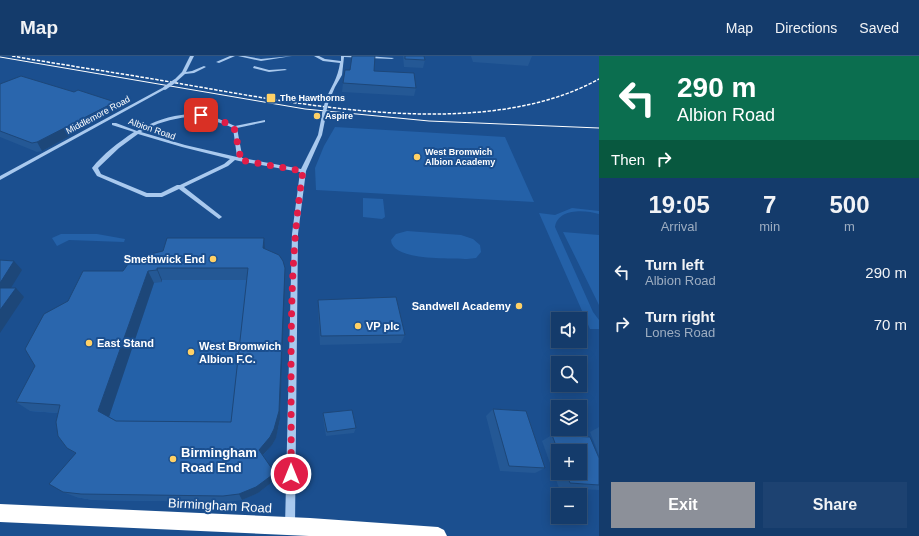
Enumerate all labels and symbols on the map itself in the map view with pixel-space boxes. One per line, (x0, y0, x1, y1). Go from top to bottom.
marker: The Hawthorns (265, 92, 277, 104)
place label: The Hawthorns (280, 93, 345, 103)
street label: Middlemore Road (64, 94, 132, 136)
pin (184, 98, 218, 132)
marker: Aspire (312, 111, 322, 121)
place label: Aspire (325, 111, 353, 121)
street label: Albion Road (127, 116, 177, 142)
place label: West Bromwich Albion Academy (425, 147, 495, 167)
marker: West Bromwich Albion Academy (412, 152, 422, 162)
place label: Smethwick End (124, 253, 205, 265)
marker: Smethwick End (208, 254, 218, 264)
place label: Sandwell Academy (412, 300, 512, 312)
marker: Sandwell Academy (514, 301, 524, 311)
place label: VP plc (366, 320, 399, 332)
marker: VP plc (353, 321, 363, 331)
place label: East Stand (97, 337, 154, 349)
marker: East Stand (84, 338, 94, 348)
place label: West Bromwich Albion F.C. (199, 340, 282, 365)
marker: West Bromwich Albion F.C. (186, 347, 196, 357)
place label: Birmingham Road End (181, 445, 257, 475)
position arrow (270, 453, 312, 495)
marker: Birmingham Road End (168, 454, 178, 464)
street label: Birmingham Road (168, 495, 272, 516)

